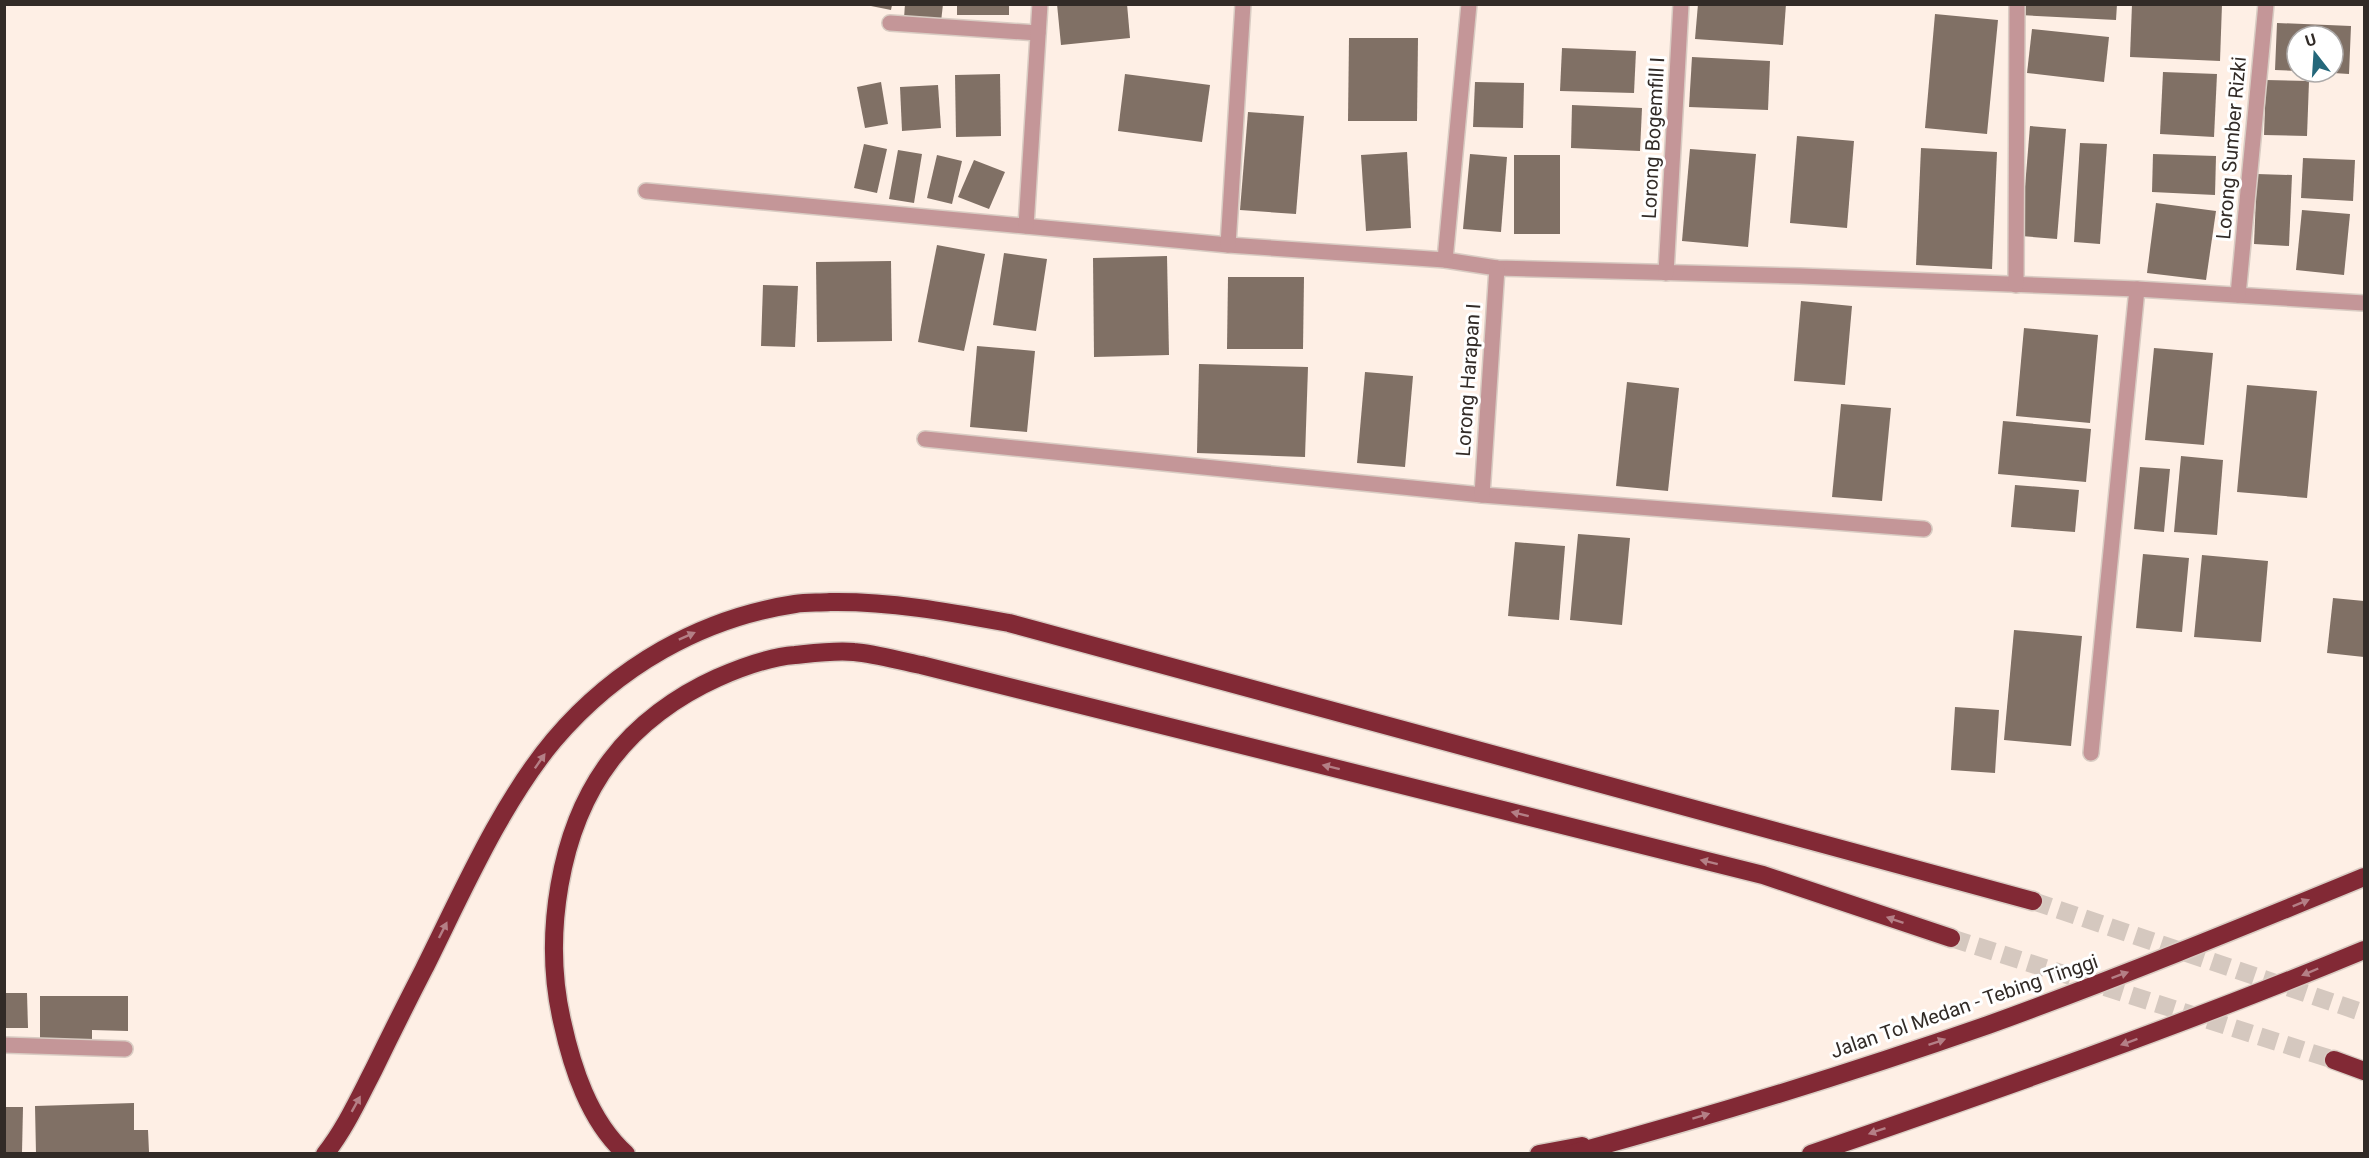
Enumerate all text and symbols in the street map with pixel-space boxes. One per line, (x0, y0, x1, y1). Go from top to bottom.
north arrow (2285, 24, 2345, 84)
text: U (2303, 30, 2319, 51)
street label: Lorong Sumber Rizki (2211, 56, 2251, 240)
street label: Lorong Bogemfill I (1637, 57, 1669, 219)
street label: Lorong Harapan I (1451, 303, 1485, 457)
one-way arrow (678, 631, 696, 641)
one-way arrow (534, 753, 546, 769)
one-way arrow (1322, 762, 1340, 772)
one-way arrow (1511, 809, 1529, 819)
one-way arrow (1700, 856, 1719, 866)
one-way arrow (2293, 898, 2311, 908)
one-way arrow (1886, 914, 1904, 924)
one-way arrow (438, 921, 448, 939)
street label: Jalan Tol Medan - Tebing Tinggi (1827, 949, 2101, 1063)
one-way arrow (2301, 967, 2319, 977)
one-way arrow (2111, 970, 2129, 980)
one-way arrow (1928, 1036, 1946, 1046)
one-way arrow (2119, 1038, 2137, 1048)
one-way arrow (351, 1095, 361, 1112)
one-way arrow (1692, 1111, 1710, 1120)
one-way arrow (1868, 1127, 1886, 1136)

